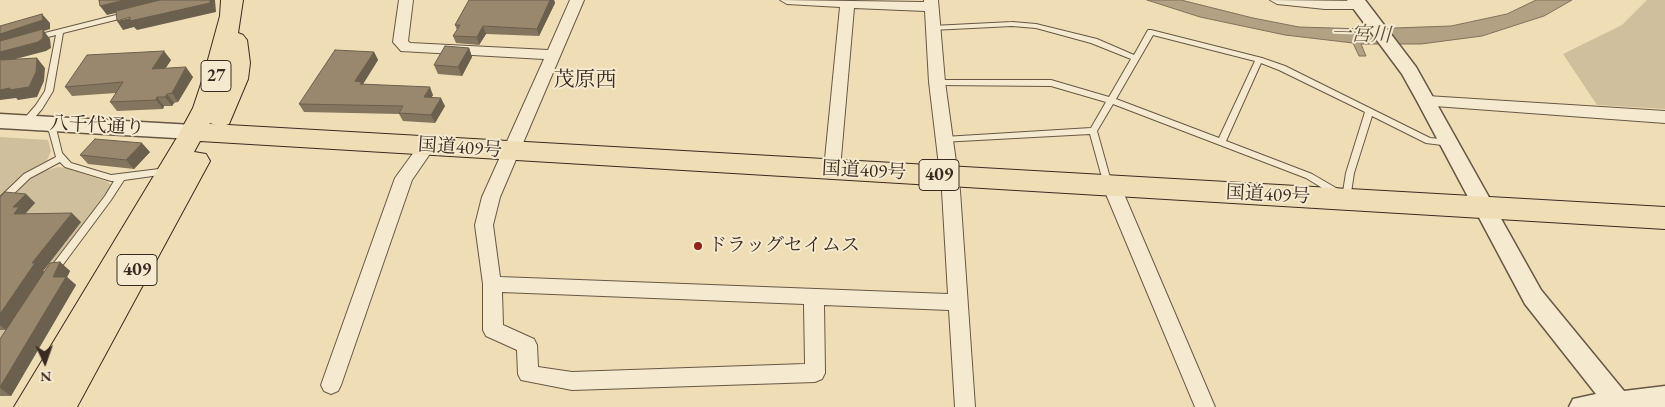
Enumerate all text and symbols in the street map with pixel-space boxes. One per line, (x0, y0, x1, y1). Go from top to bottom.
water label: 一宮川 (1331, 22, 1391, 48)
road number: 27 (201, 60, 231, 92)
district label: 茂原西 (554, 67, 616, 93)
street label: 八千代通り (49, 112, 145, 140)
street label: 国道409号 (417, 134, 503, 162)
street label: 国道409号 (821, 157, 907, 185)
road number: 409 (919, 160, 959, 190)
street label: 国道409号 (1225, 181, 1311, 209)
place label: ドラッグセイムス (708, 235, 860, 257)
marker: ドラッグセイムス (692, 240, 704, 252)
road number: 409 (117, 254, 157, 286)
north arrow (20, 337, 70, 387)
text: N (40, 368, 52, 386)

